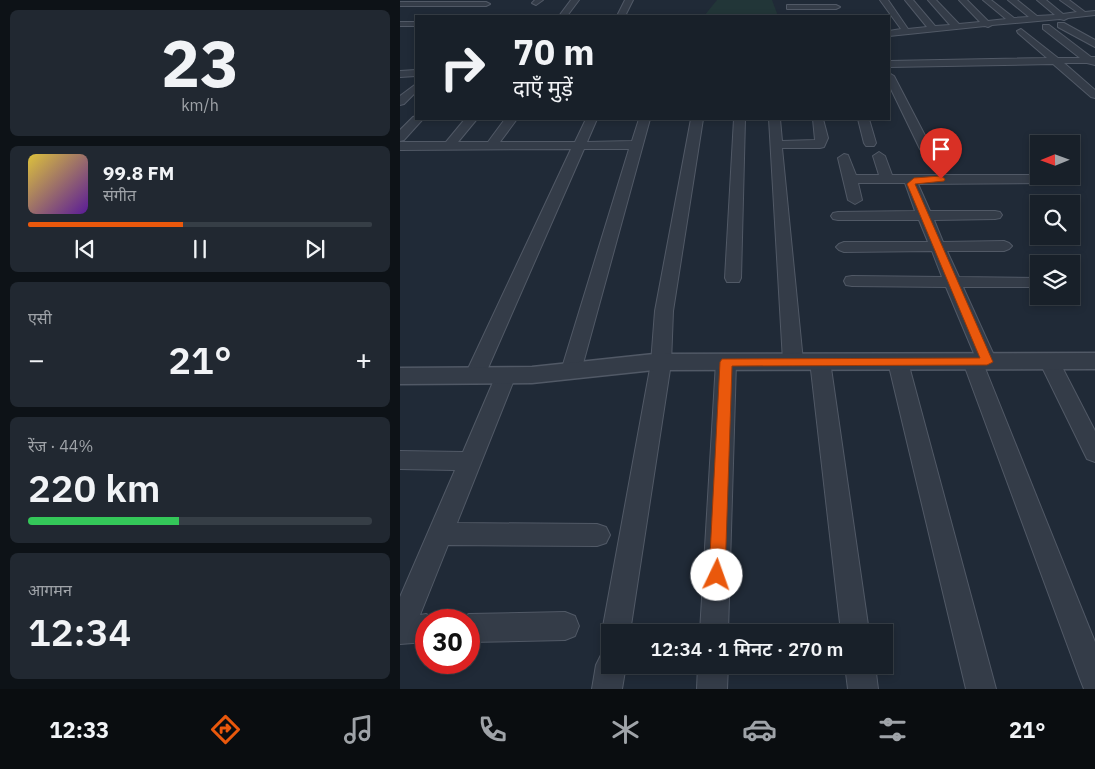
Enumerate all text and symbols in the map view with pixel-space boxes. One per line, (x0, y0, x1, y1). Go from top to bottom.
text: 23 (161, 20, 239, 105)
text: 70 m (513, 29, 595, 75)
icon: right (430, 35, 495, 100)
text: दाएँ मुड़ें (513, 73, 573, 102)
text: km/h (181, 95, 219, 115)
pin (920, 128, 962, 179)
icon: arrive (927, 135, 955, 163)
north arrow (1030, 135, 1080, 185)
map controls (1030, 135, 1080, 305)
text: 99.8 FM (103, 161, 174, 185)
text: संगीत (103, 185, 136, 205)
button: search (1030, 195, 1080, 245)
icon: previous (71, 235, 99, 263)
icon: pause (186, 235, 214, 263)
icon: next (301, 235, 329, 263)
button: layers (1030, 255, 1080, 305)
text: एसी (28, 308, 52, 328)
text: 21° (168, 335, 232, 384)
text: − (28, 341, 45, 378)
text: + (355, 341, 372, 378)
text: रेंज · 44% (28, 436, 93, 456)
text: 220 km (28, 463, 160, 512)
position arrow (690, 548, 742, 600)
text: आगमन (28, 580, 72, 600)
text: 12:34 (28, 607, 131, 656)
speed limit sign: 30 (415, 609, 480, 674)
text: 12:34 · 1 मिनट · 270 m (651, 637, 843, 661)
icon: directions (208, 712, 243, 747)
icon: music (341, 712, 376, 747)
icon: phone (475, 712, 510, 747)
icon: climate (608, 712, 643, 747)
icon: car (742, 712, 777, 747)
icon: filters (875, 712, 910, 747)
text: 12:33 (49, 715, 109, 744)
text: 21° (1009, 715, 1046, 744)

